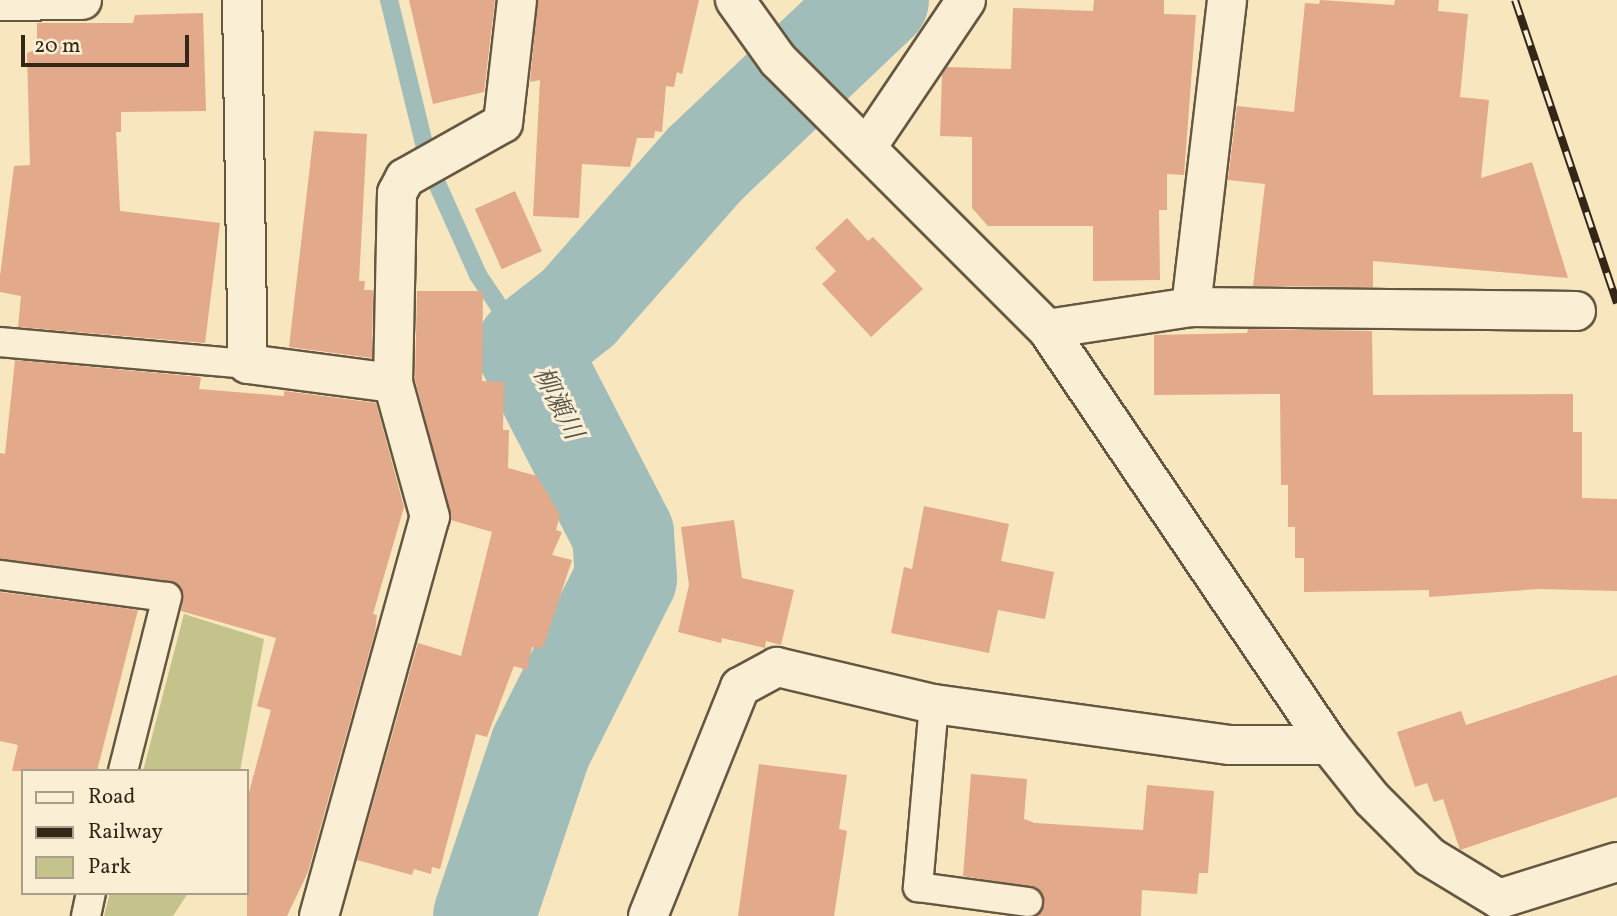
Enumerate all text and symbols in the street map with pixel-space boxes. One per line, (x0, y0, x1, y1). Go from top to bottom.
scale bar (24, 21, 192, 65)
text: 20 m (34, 32, 80, 61)
water label: 柳瀬川 (524, 362, 588, 446)
legend (21, 769, 248, 895)
text: Road (88, 783, 135, 812)
text: Railway (88, 818, 163, 847)
text: Park (88, 853, 131, 882)

